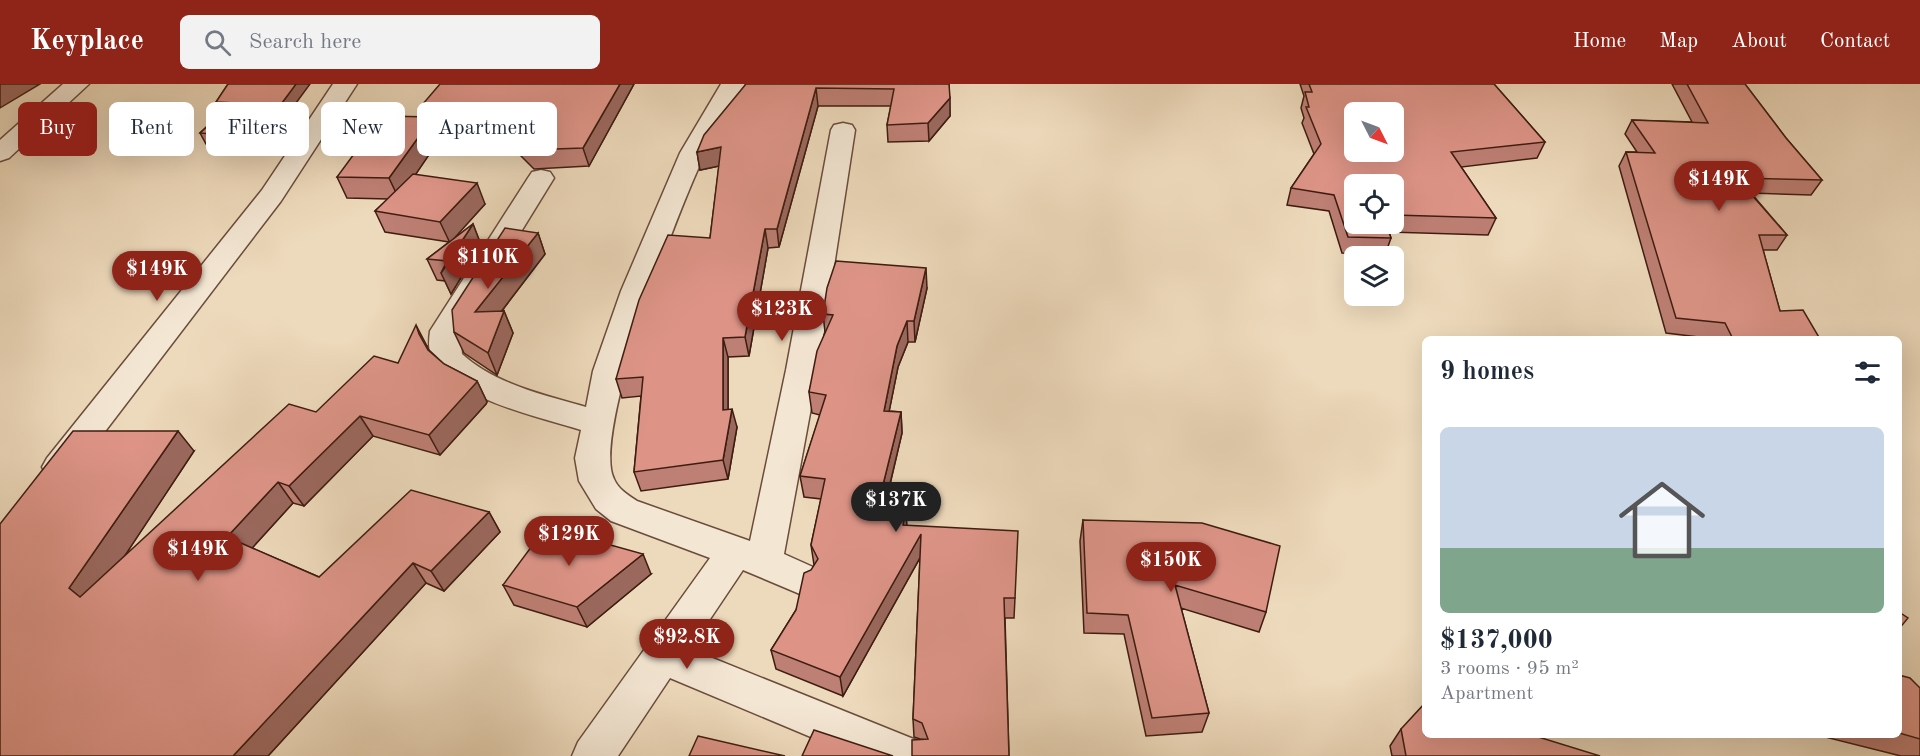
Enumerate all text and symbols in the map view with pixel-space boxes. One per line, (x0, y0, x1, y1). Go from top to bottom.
search box (180, 15, 600, 69)
icon: search (201, 26, 234, 59)
text: Keyplace (30, 28, 144, 56)
text: Search here (249, 31, 361, 53)
text: Home (1573, 31, 1626, 52)
text: Map (1659, 31, 1698, 52)
text: About (1731, 31, 1787, 52)
text: Contact (1820, 31, 1890, 52)
chip: Buy (18, 102, 97, 156)
chip: Rent (109, 102, 194, 156)
chip: Filters (206, 102, 309, 156)
chip: New (321, 102, 405, 156)
chip: Apartment (417, 102, 557, 156)
north arrow (1344, 102, 1404, 162)
map controls (1344, 102, 1404, 306)
pin: $149K (1677, 161, 1761, 212)
text: $149K (1688, 170, 1750, 190)
button: locate (1344, 174, 1404, 234)
pin: $110K (446, 239, 530, 290)
button: layers (1344, 246, 1404, 306)
text: $110K (457, 248, 519, 268)
pin: $149K (115, 251, 199, 302)
text: $149K (126, 260, 188, 280)
pin: $123K (740, 291, 824, 342)
text: $123K (751, 300, 813, 320)
icon: filters (1851, 356, 1884, 389)
text: 9 homes (1440, 359, 1534, 385)
icon: home (1608, 466, 1716, 574)
pin: $137K (854, 482, 938, 533)
text: $137K (865, 491, 927, 511)
pin: $129K (527, 516, 611, 567)
text: $129K (538, 525, 600, 545)
pin: $149K (156, 531, 240, 582)
text: $149K (167, 540, 229, 560)
pin: $150K (1129, 542, 1213, 593)
text: $150K (1140, 551, 1202, 571)
pin: $92.8K (638, 619, 736, 670)
text: $92.8K (653, 628, 721, 648)
text: $137,000 (1440, 628, 1553, 654)
text: 3 rooms · 95 m² (1440, 659, 1579, 679)
text: Apartment (1440, 684, 1534, 704)

